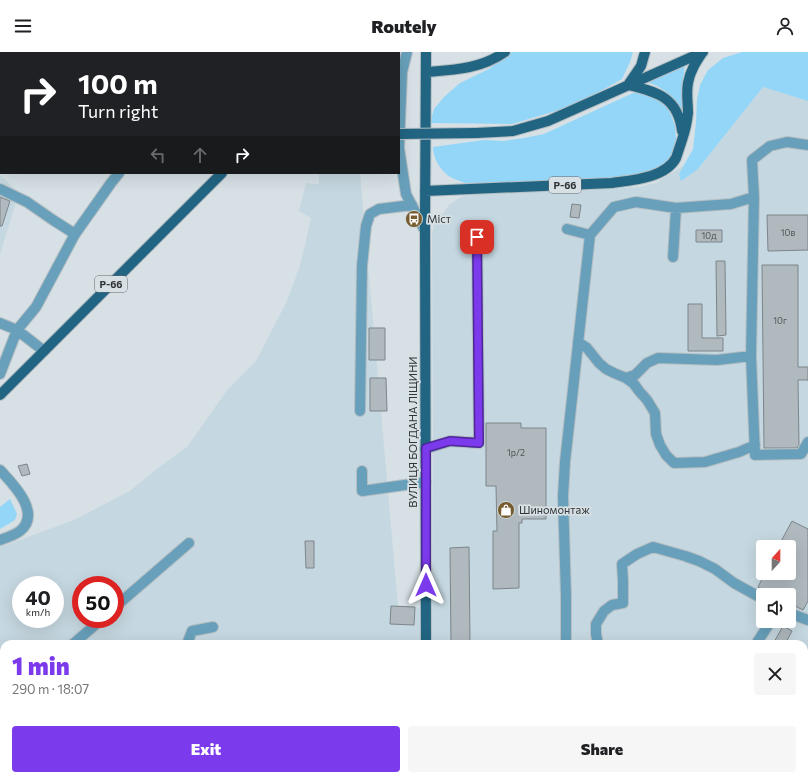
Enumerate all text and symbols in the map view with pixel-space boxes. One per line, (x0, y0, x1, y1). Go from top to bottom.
icon: menu (12, 15, 34, 37)
text: Routely (371, 15, 437, 37)
icon: person (774, 15, 796, 37)
text: 100 m (78, 66, 158, 100)
icon: right (12, 68, 64, 120)
text: Turn right (78, 100, 158, 122)
icon: left (147, 144, 169, 166)
icon: ahead (189, 144, 211, 166)
icon: right (231, 144, 253, 166)
road number: Р-66 (549, 177, 581, 193)
bus stop icon: Міст (404, 209, 424, 229)
place label: Міст (427, 212, 451, 225)
pin (460, 220, 494, 254)
icon: arrive (466, 226, 488, 248)
house number: 10в (781, 227, 795, 238)
house number: 10д (702, 230, 717, 241)
road number: Р-66 (95, 276, 127, 292)
house number: 10г (773, 315, 787, 326)
street label: ВУЛИЦЯ БОГДАНА ЛІЩИНИ (406, 356, 419, 508)
house number: 1р/2 (507, 447, 525, 458)
shop icon: Шиномонтаж (496, 500, 516, 520)
place label: Шиномонтаж (519, 503, 590, 516)
north arrow (756, 540, 796, 580)
map controls (756, 540, 796, 628)
position arrow (405, 564, 447, 606)
speed limit sign: 50 (72, 576, 124, 628)
text: 40 (25, 585, 51, 609)
button: sound (756, 588, 796, 628)
text: km/h (26, 606, 50, 618)
text: 1 min (12, 651, 70, 680)
button: close (754, 653, 796, 695)
text: 290 m · 18:07 (12, 681, 89, 697)
button: Exit (12, 726, 400, 772)
button: Share (408, 726, 796, 772)

